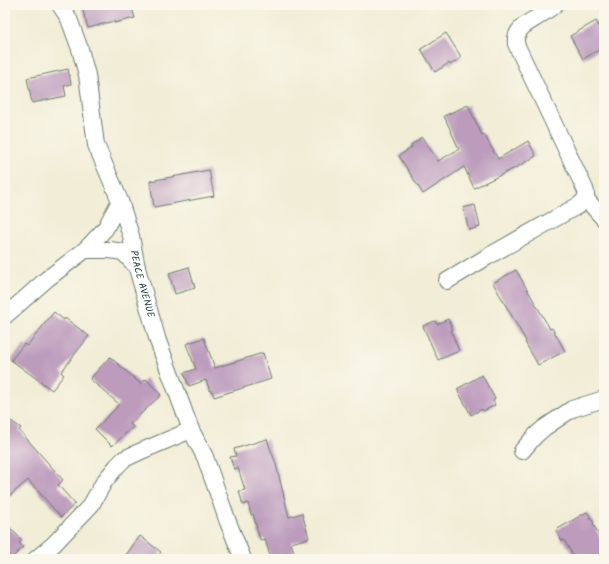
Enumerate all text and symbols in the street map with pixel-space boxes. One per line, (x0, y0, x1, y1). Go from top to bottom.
street label: PEACE AVENUE (126, 249, 159, 321)

